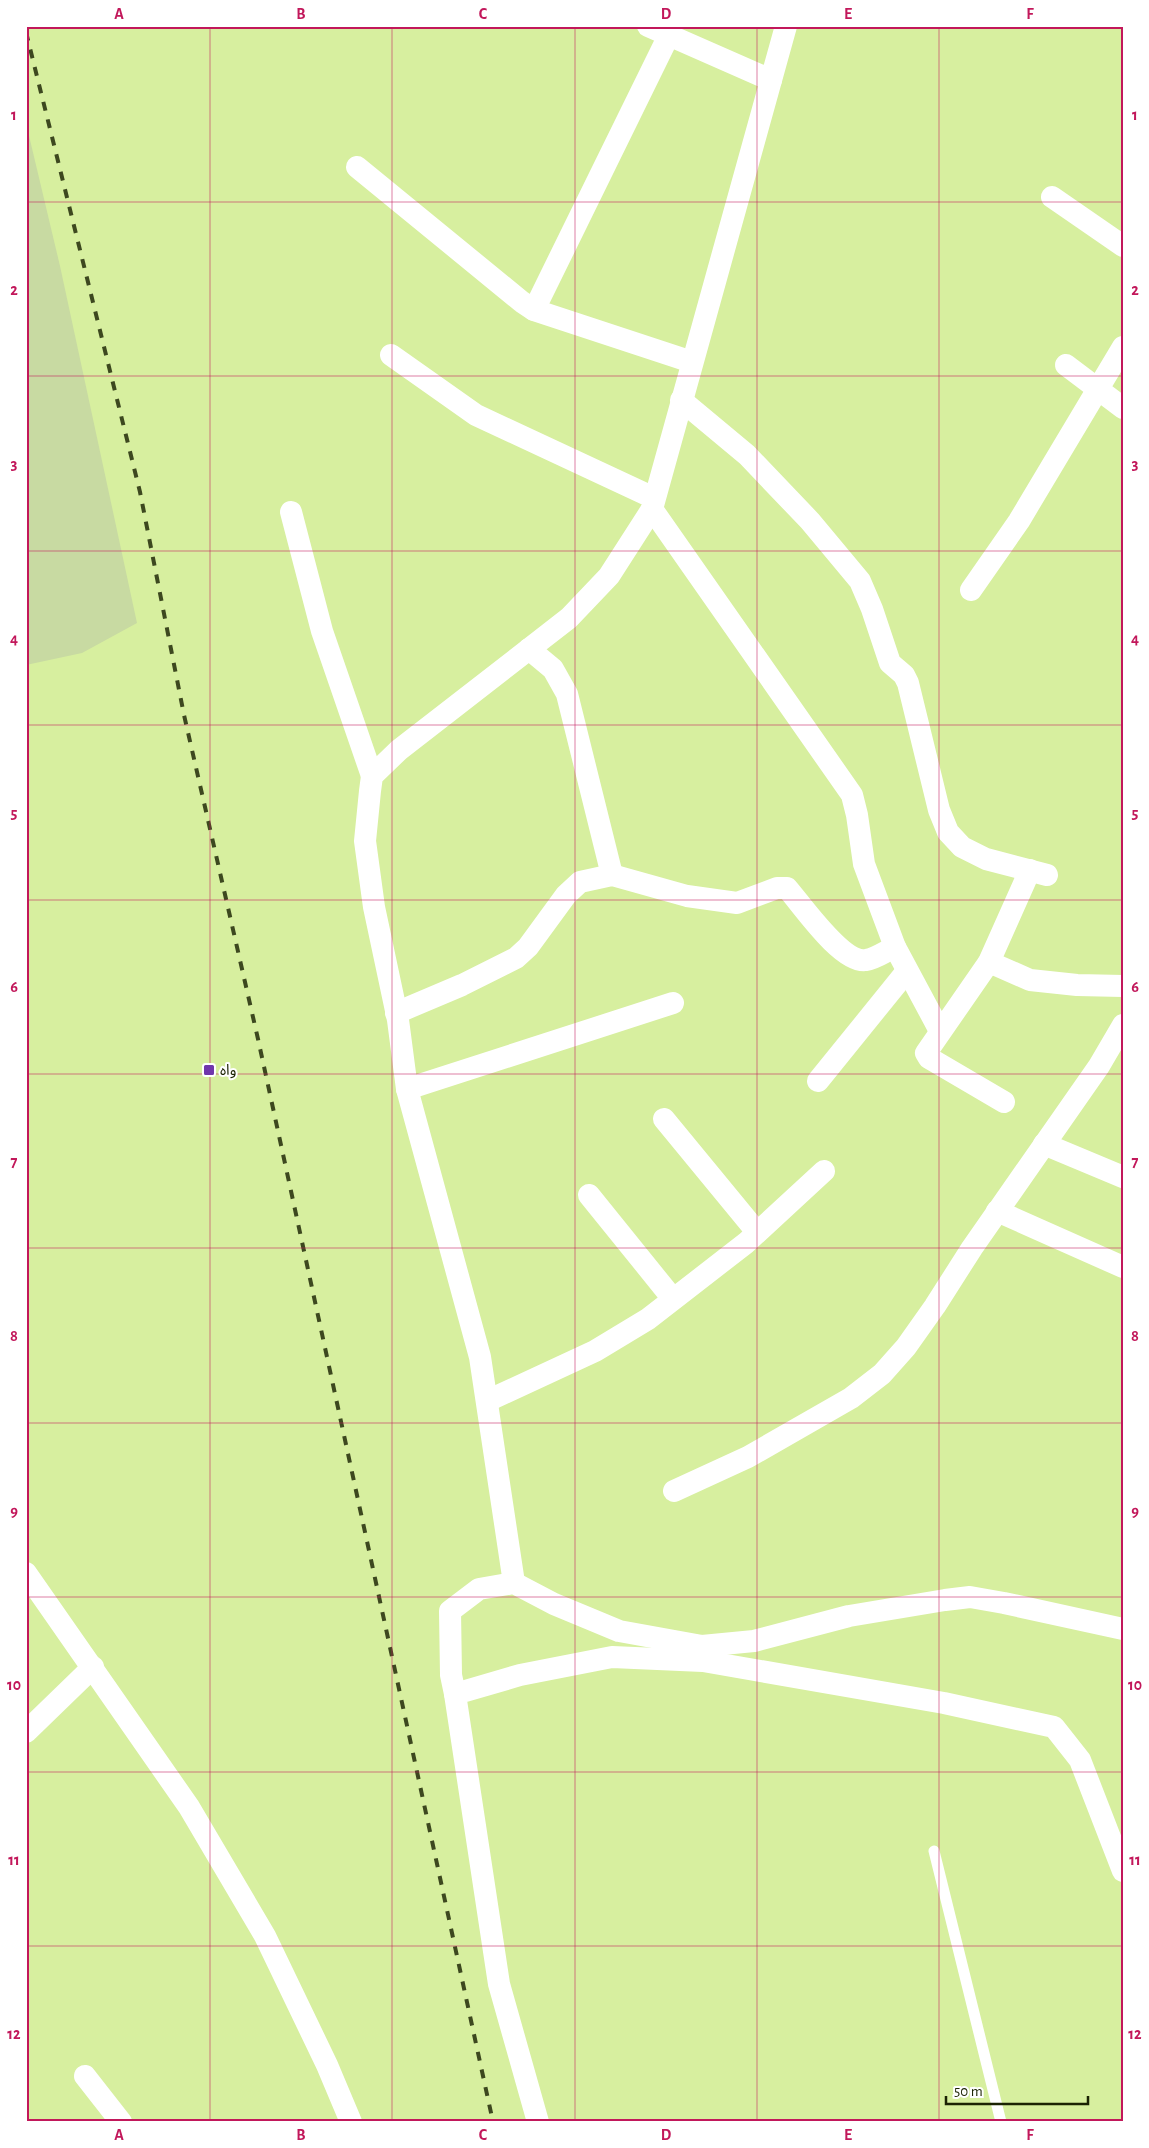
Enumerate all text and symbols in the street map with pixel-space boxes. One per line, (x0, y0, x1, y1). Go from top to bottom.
text: A (114, 6, 124, 22)
text: B (296, 6, 306, 22)
text: C (479, 6, 488, 22)
text: D (661, 6, 672, 22)
text: E (844, 6, 852, 22)
text: F (1026, 6, 1034, 22)
text: 1 (11, 107, 17, 123)
text: 1 (1132, 107, 1138, 123)
text: 2 (10, 282, 18, 298)
text: 2 (1131, 282, 1139, 298)
text: 3 (11, 456, 18, 472)
text: 3 (1132, 456, 1139, 472)
text: 4 (10, 631, 18, 647)
text: 4 (1131, 631, 1139, 647)
text: 5 (11, 805, 18, 821)
text: 5 (1132, 805, 1139, 821)
text: 6 (10, 979, 18, 995)
text: 6 (1131, 979, 1139, 995)
marker: واہ (202, 1063, 216, 1077)
place label: واہ (220, 1063, 236, 1079)
text: 7 (11, 1154, 18, 1170)
text: 7 (1132, 1154, 1139, 1170)
text: 8 (10, 1328, 18, 1344)
text: 8 (1131, 1328, 1139, 1344)
text: 9 (10, 1503, 18, 1519)
text: 9 (1131, 1503, 1139, 1519)
text: 10 (7, 1677, 21, 1693)
text: 10 (1128, 1677, 1142, 1693)
text: 11 (8, 1852, 20, 1868)
text: 11 (1129, 1852, 1141, 1868)
text: 12 (7, 2026, 21, 2042)
text: 12 (1128, 2026, 1142, 2042)
scale bar (946, 2073, 1089, 2105)
text: 50 m (954, 2084, 983, 2099)
text: A (114, 2127, 124, 2143)
text: B (296, 2127, 306, 2143)
text: C (479, 2127, 488, 2143)
text: D (661, 2127, 672, 2143)
text: E (844, 2127, 852, 2143)
text: F (1026, 2127, 1034, 2143)

